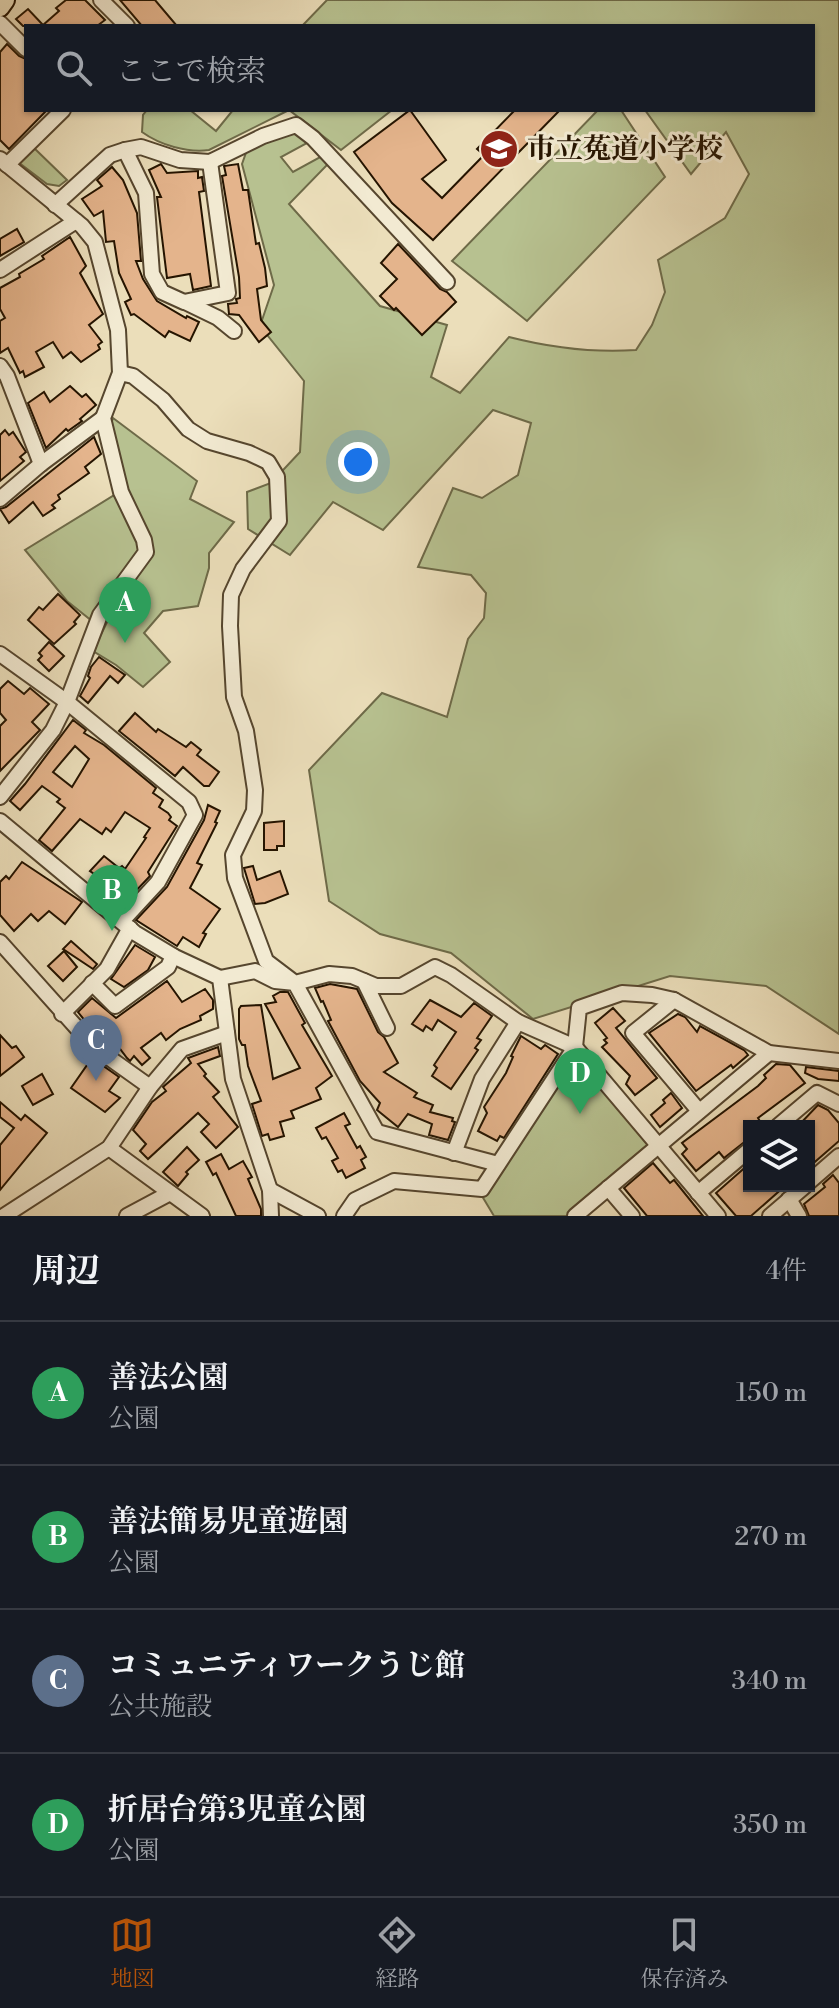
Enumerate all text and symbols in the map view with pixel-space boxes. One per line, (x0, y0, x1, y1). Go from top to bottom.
search box (24, 24, 815, 112)
icon: search (52, 46, 96, 90)
text: ここで検索 (116, 53, 266, 91)
school or university icon: 市立菟道小学校 (478, 128, 520, 170)
place label: 市立菟道小学校 (527, 132, 723, 167)
your location (338, 442, 378, 482)
pin: A (99, 577, 151, 643)
pin: B (86, 865, 138, 931)
pin: C (70, 1015, 122, 1081)
pin: D (554, 1048, 606, 1114)
map controls (743, 1120, 815, 1192)
button: layers (743, 1120, 815, 1192)
text: 周辺 (32, 1251, 100, 1293)
text: 4件 (766, 1255, 807, 1287)
text: 善法公園 (108, 1359, 228, 1397)
text: A (49, 1377, 67, 1409)
text: 150 m (736, 1377, 807, 1409)
text: 公園 (108, 1403, 160, 1435)
text: 善法簡易児童遊園 (108, 1503, 348, 1541)
text: B (48, 1521, 68, 1553)
text: 270 m (734, 1521, 807, 1553)
text: 公園 (108, 1547, 160, 1579)
text: コミュニティワークうじ館 (108, 1647, 465, 1685)
text: C (49, 1665, 67, 1697)
text: 340 m (731, 1665, 807, 1697)
text: 公共施設 (108, 1691, 212, 1723)
text: 折居台第3児童公園 (108, 1791, 366, 1829)
text: D (48, 1809, 68, 1841)
text: 350 m (733, 1809, 807, 1841)
text: 公園 (108, 1835, 160, 1867)
tab: 地図 (110, 1913, 155, 1993)
tab: 経路 (375, 1913, 420, 1993)
tab: 保存済み (640, 1913, 729, 1993)

